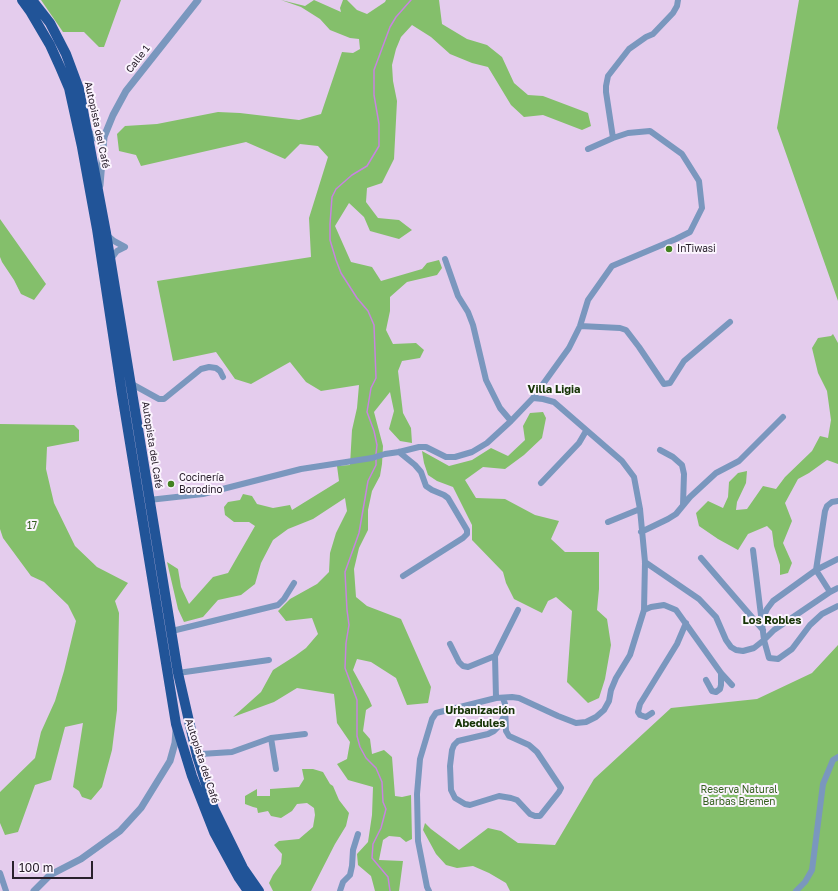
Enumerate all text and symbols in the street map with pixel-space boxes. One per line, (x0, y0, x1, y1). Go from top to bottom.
street label: Calle 1 (123, 43, 153, 75)
street label: Autopista del Café (82, 81, 112, 169)
place label: InTiwasi (677, 243, 716, 255)
marker: InTiwasi (664, 244, 674, 254)
district label: Villa Ligia (528, 383, 580, 397)
street label: Autopista del Café (139, 400, 165, 490)
place label: Cocinería Borodino (179, 472, 224, 496)
marker: Cocinería Borodino (166, 479, 176, 489)
park label: 17 (27, 520, 37, 532)
district label: Los Robles (743, 614, 801, 628)
district label: Urbanización Abedules (445, 704, 515, 730)
street label: Autopista del Café (183, 717, 221, 805)
park label: Reserva Natural Barbas Bremen (700, 784, 778, 808)
scale bar (14, 853, 95, 879)
text: 100 m (19, 860, 53, 875)

